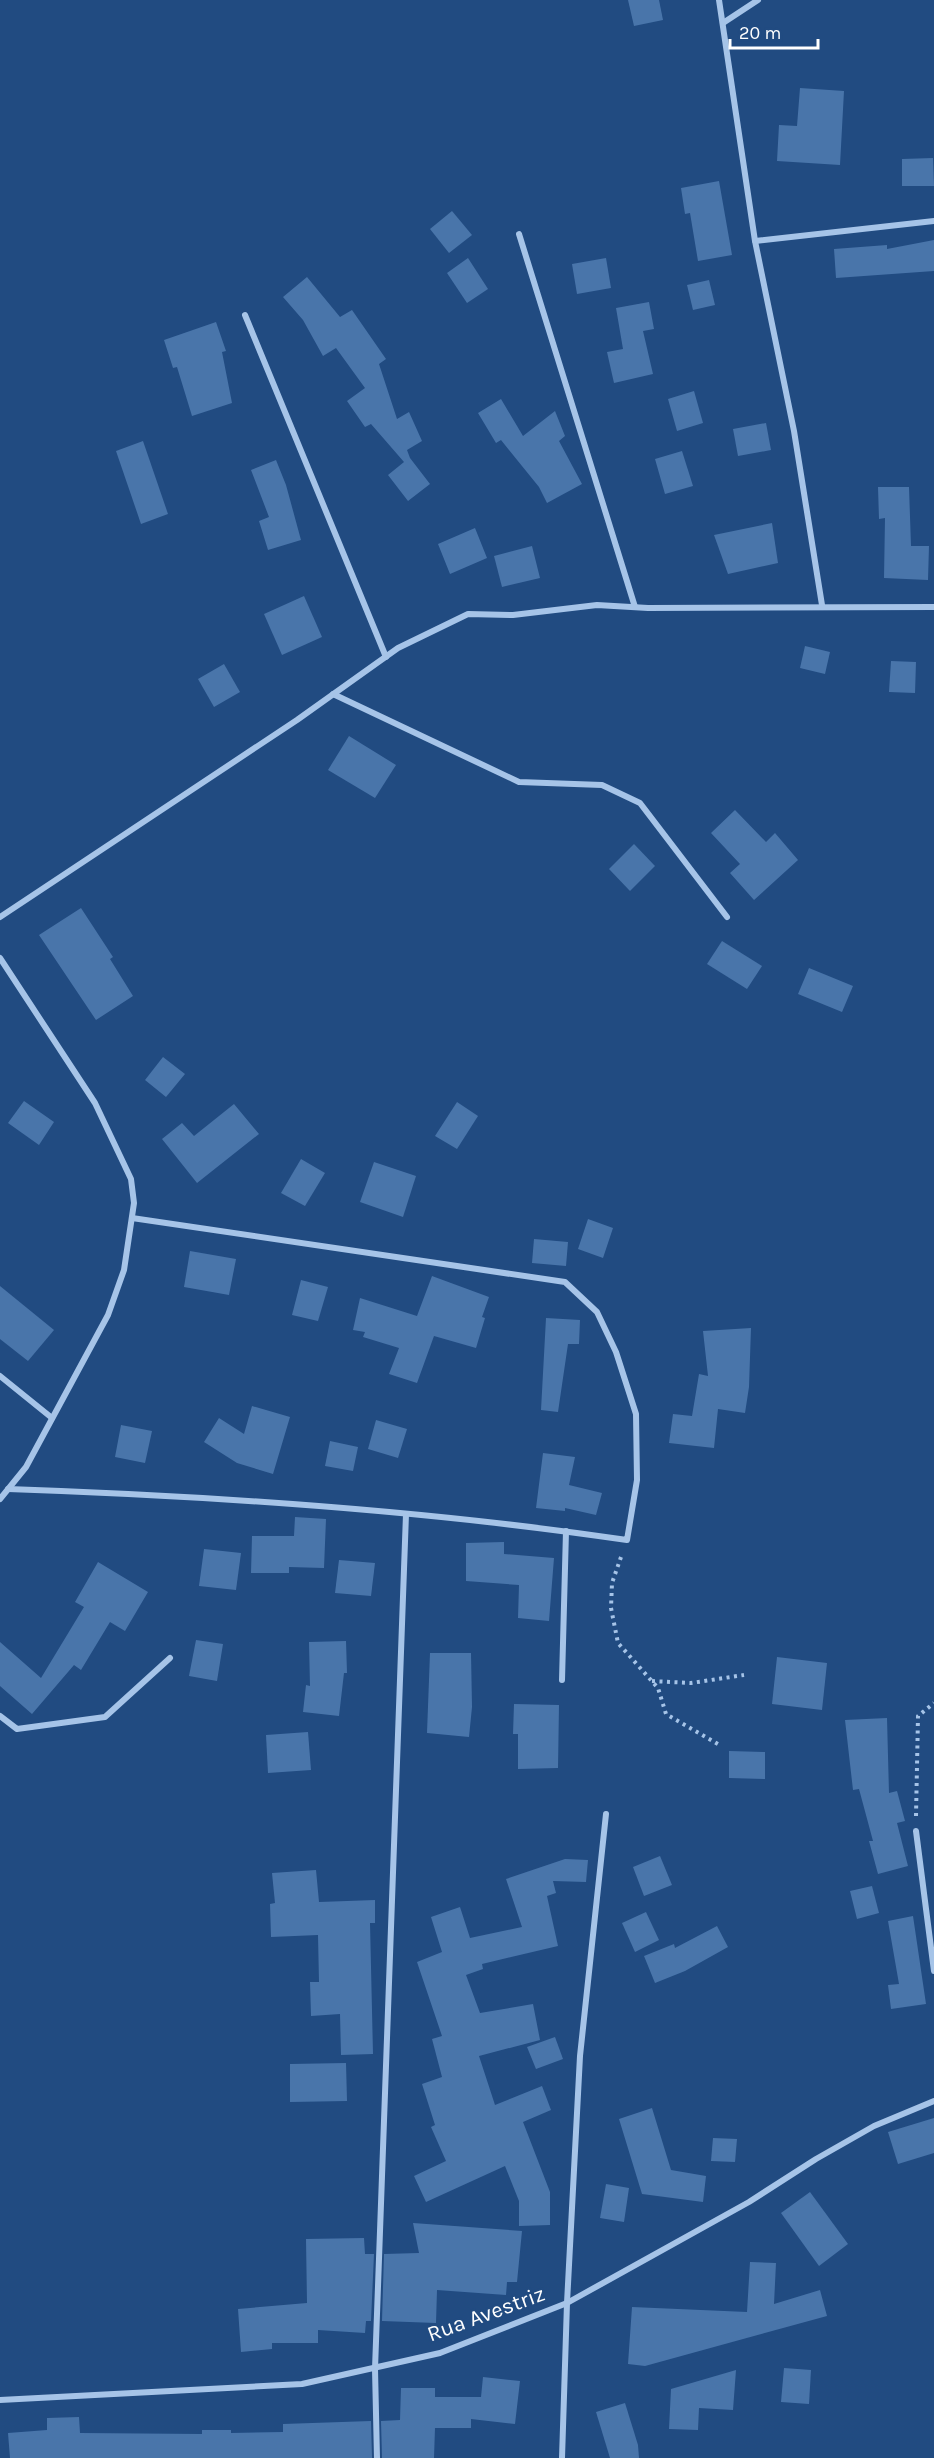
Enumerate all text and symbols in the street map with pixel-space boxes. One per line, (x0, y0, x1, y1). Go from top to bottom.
scale bar (730, 12, 818, 50)
text: 20 m (739, 22, 781, 44)
street label: Rua Avestriz (424, 2281, 548, 2347)

